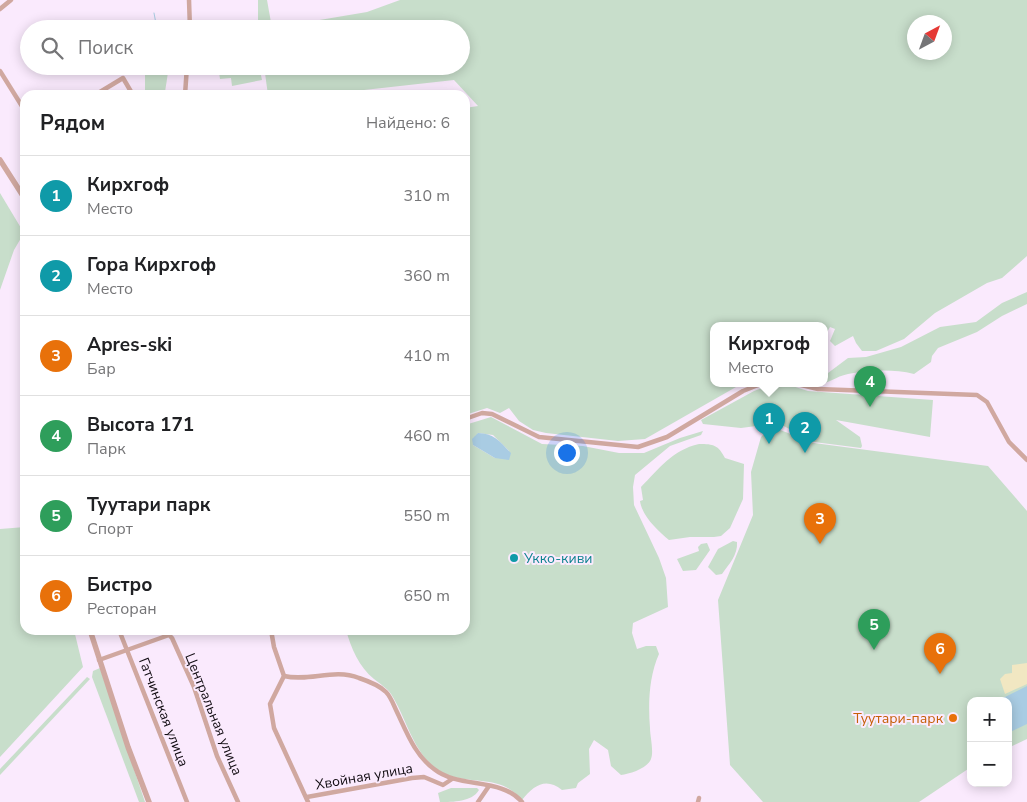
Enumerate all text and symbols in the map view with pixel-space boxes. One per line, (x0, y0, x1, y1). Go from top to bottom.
north arrow (907, 15, 952, 60)
search box (20, 20, 470, 75)
icon: search (38, 34, 66, 62)
text: Поиск (78, 35, 133, 61)
text: Рядом (40, 109, 105, 137)
text: Найдено: 6 (366, 112, 450, 134)
text: Кирхгоф (87, 172, 169, 198)
text: 1 (51, 185, 61, 207)
text: 310 m (403, 185, 450, 207)
text: Место (87, 198, 133, 220)
text: Гора Кирхгоф (87, 252, 216, 278)
text: 2 (51, 265, 61, 287)
text: 360 m (403, 265, 450, 287)
text: Место (87, 278, 133, 300)
popup (710, 322, 828, 387)
text: Кирхгоф (728, 331, 810, 357)
text: Apres-ski (87, 332, 172, 358)
text: 3 (51, 345, 61, 367)
text: 410 m (403, 345, 450, 367)
text: Место (728, 357, 774, 379)
text: Бар (87, 358, 116, 380)
pin: 4 (854, 366, 886, 407)
pin: 1 (753, 403, 785, 444)
text: Высота 171 (87, 412, 194, 438)
pin: 2 (789, 412, 821, 453)
text: 4 (51, 425, 61, 447)
text: 460 m (403, 425, 450, 447)
text: Парк (87, 438, 126, 460)
your location (554, 440, 580, 466)
text: Туутари парк (87, 492, 210, 518)
pin: 3 (804, 503, 836, 544)
text: 5 (51, 505, 61, 527)
text: 550 m (403, 505, 450, 527)
text: Спорт (87, 518, 133, 540)
place label: Укко-киви (523, 549, 592, 568)
marker: Укко-киви (508, 552, 520, 564)
text: Бистро (87, 572, 152, 598)
text: 6 (51, 585, 61, 607)
text: 650 m (403, 585, 450, 607)
text: Ресторан (87, 598, 157, 620)
pin: 5 (858, 609, 890, 650)
pin: 6 (924, 633, 956, 674)
street label: Центральная улица (180, 650, 247, 778)
street label: Гатчинская улица (134, 655, 193, 769)
map controls (967, 697, 1012, 787)
button: + (967, 697, 1012, 742)
place label: Туутари-парк (853, 709, 944, 728)
marker: Туутари-парк (947, 712, 959, 724)
button: − (967, 742, 1012, 787)
street label: Хвойная улица (314, 759, 414, 794)

